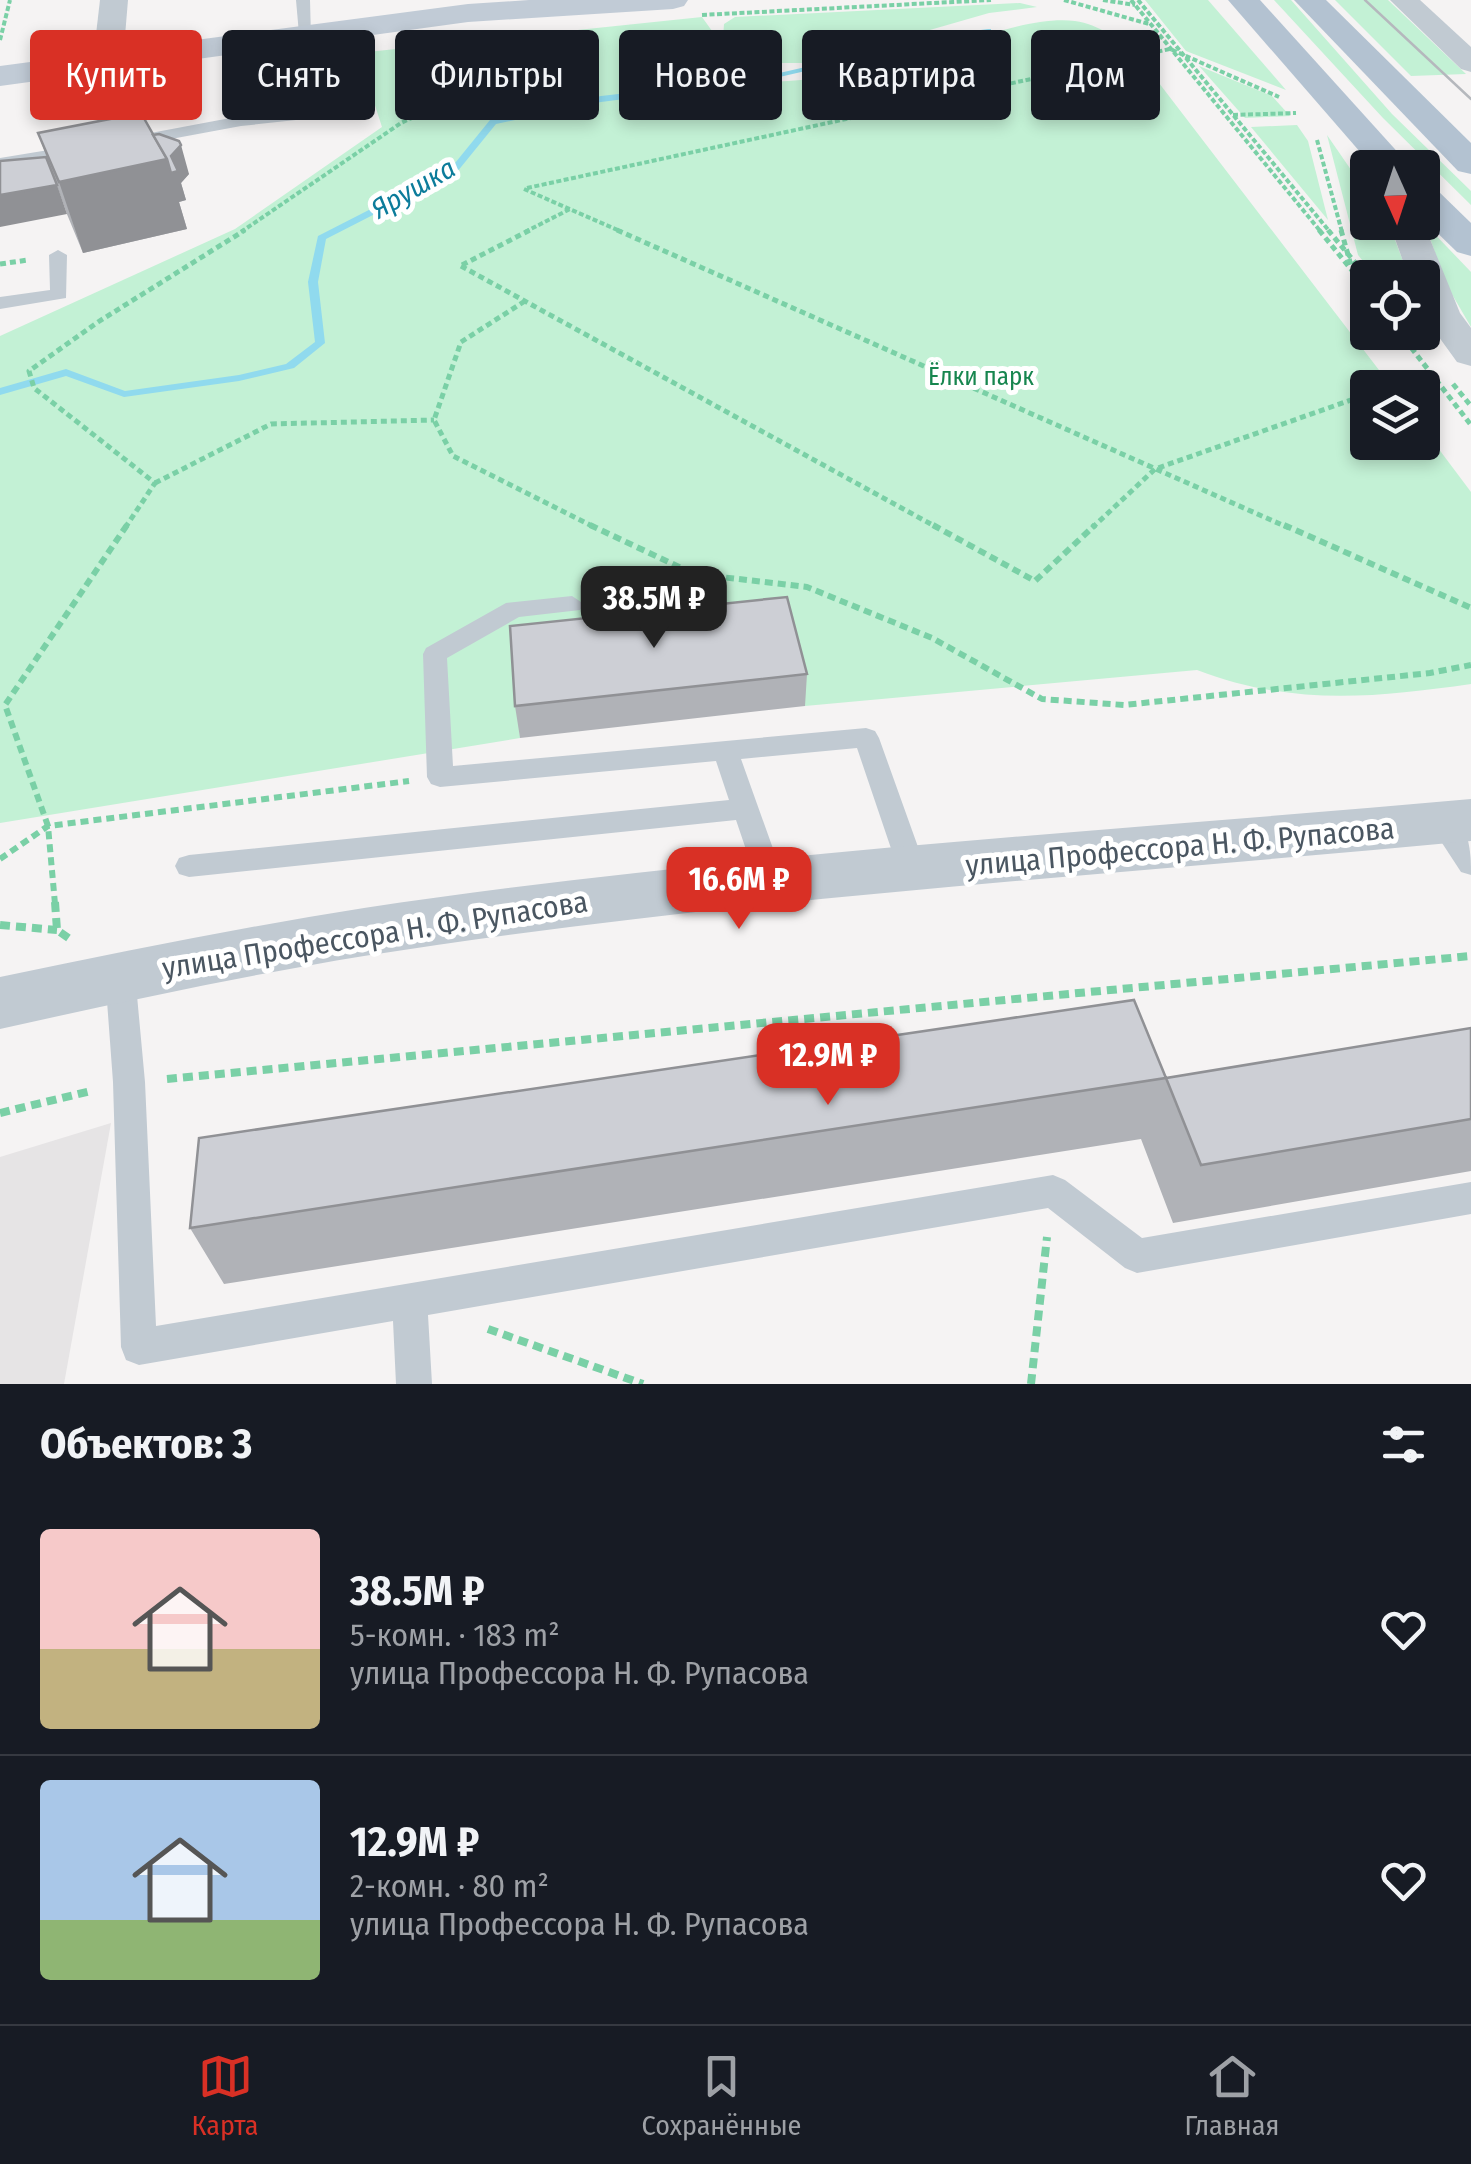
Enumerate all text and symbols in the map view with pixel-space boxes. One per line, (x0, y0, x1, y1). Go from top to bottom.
chip: Купить (30, 30, 202, 120)
chip: Снять (222, 30, 375, 120)
chip: Фильтры (395, 30, 599, 120)
chip: Новое (619, 30, 782, 120)
chip: Квартира (802, 30, 1011, 120)
chip: Дом (1031, 30, 1160, 120)
north arrow (1350, 150, 1440, 240)
map controls (1350, 150, 1440, 460)
water label: Ярушка (364, 151, 461, 226)
button: locate (1350, 260, 1440, 350)
park label: Ёлки парк (928, 362, 1034, 392)
button: layers (1350, 370, 1440, 460)
pin: 38.5M ₽ (562, 566, 746, 651)
text: 38.5M ₽ (603, 579, 705, 617)
street label: улица Профессора Н. Ф. Рупасова (964, 810, 1396, 884)
pin: 16.6M ₽ (647, 847, 831, 932)
text: 16.6M ₽ (688, 860, 790, 898)
street label: улица Профессора Н. Ф. Рупасова (160, 884, 590, 986)
pin: 12.9M ₽ (736, 1023, 920, 1108)
text: 12.9M ₽ (779, 1036, 877, 1074)
icon: filters (1376, 1417, 1431, 1472)
text: Объектов: 3 (40, 1419, 252, 1469)
text: 38.5M ₽ (350, 1566, 484, 1616)
icon: home (120, 1569, 240, 1689)
icon: heart (1376, 1602, 1431, 1657)
text: 5-комн. · 183 m² (350, 1616, 560, 1654)
text: улица Профессора Н. Ф. Рупасова (350, 1654, 809, 1692)
text: 12.9M ₽ (350, 1817, 479, 1867)
icon: home (120, 1820, 240, 1940)
icon: heart (1376, 1853, 1431, 1908)
text: 2-комн. · 80 m² (350, 1867, 549, 1905)
text: улица Профессора Н. Ф. Рупасова (350, 1905, 809, 1943)
tab: Карта (192, 2049, 258, 2142)
tab: Сохранённые (642, 2049, 801, 2142)
tab: Главная (1185, 2049, 1279, 2142)

